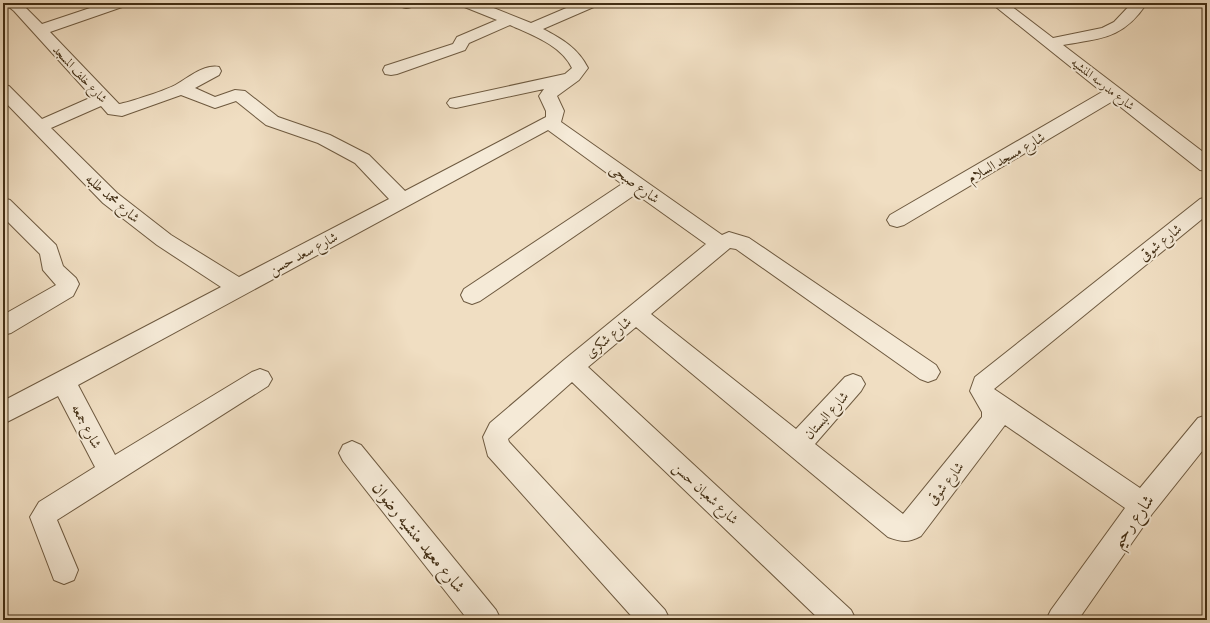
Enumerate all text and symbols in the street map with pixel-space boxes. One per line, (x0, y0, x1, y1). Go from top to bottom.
street label: شارع خلف المسجد (47, 42, 110, 108)
street label: شارع مدرسه المنشيه (1066, 55, 1138, 116)
street label: شارع مسجد السلام (964, 128, 1050, 190)
street label: شارع صبحى (605, 160, 663, 210)
street label: شارع محمد طلبه (80, 170, 143, 229)
street label: شارع شوقى (1136, 220, 1187, 267)
street label: شارع سعد حسن (266, 228, 342, 281)
street label: شارع شكرى (582, 313, 637, 364)
street label: شارع البستان (800, 388, 855, 445)
street label: شارع جمعه (65, 401, 105, 453)
street label: شارع شوقى (923, 458, 970, 510)
street label: شارع شعبان حسن (667, 459, 742, 530)
street label: شارع معهد منشيه رضوان (365, 478, 470, 599)
street label: شارع رحيم (1106, 491, 1164, 555)

